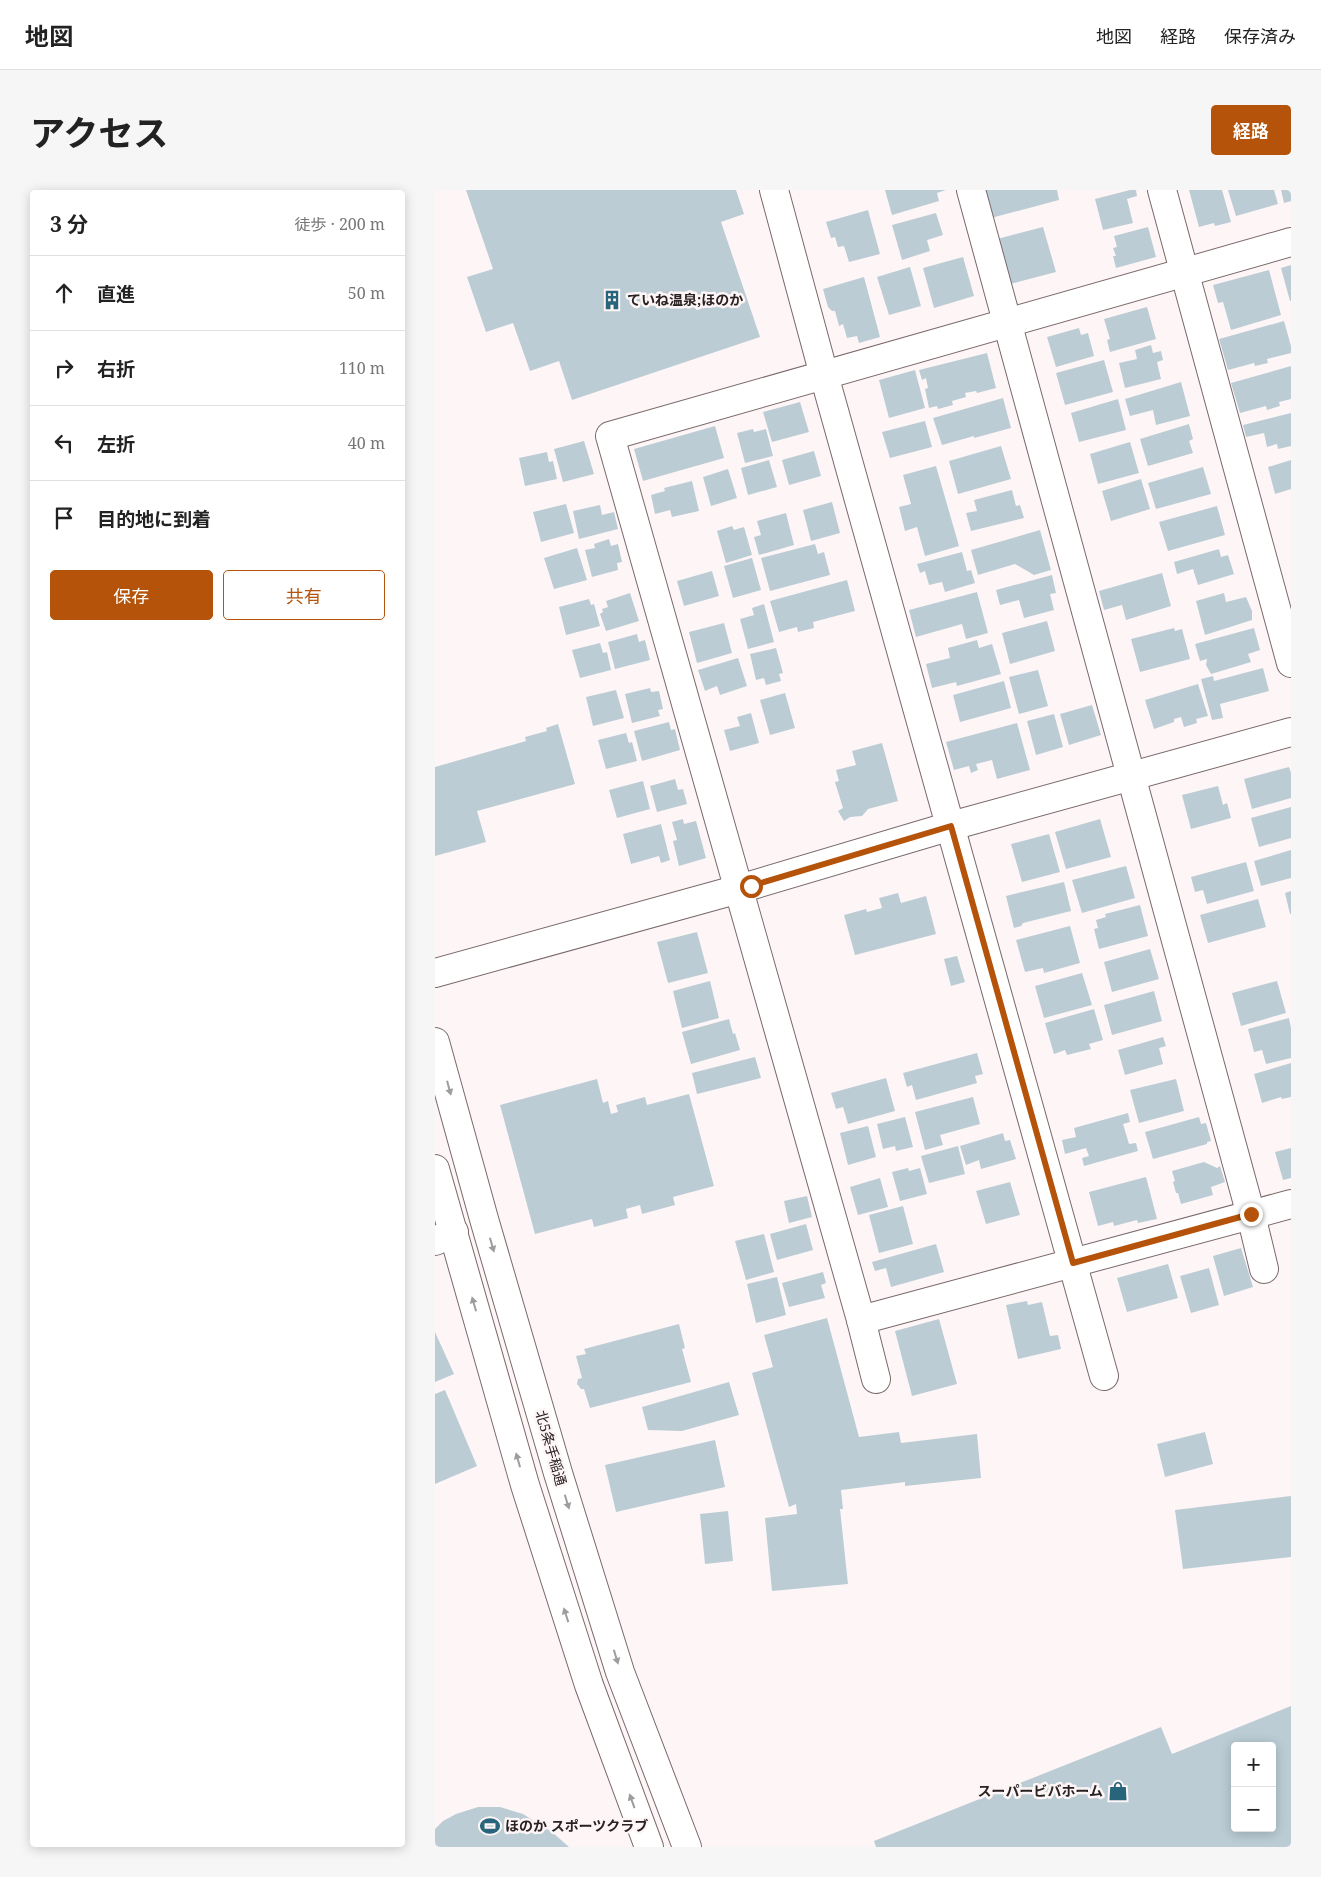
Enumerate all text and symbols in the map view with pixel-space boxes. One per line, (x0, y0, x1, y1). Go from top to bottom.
text: 地図 (25, 19, 73, 52)
text: 地図 (1096, 24, 1132, 48)
text: 経路 (1160, 24, 1196, 48)
text: 保存済み (1224, 24, 1296, 48)
button: 経路 (1211, 105, 1291, 155)
text: アクセス (30, 109, 168, 156)
text: 3 分 (50, 210, 88, 238)
text: 徒歩 · 200 m (295, 213, 385, 235)
icon: ahead (50, 279, 78, 307)
text: 直進 (97, 281, 135, 307)
text: 50 m (348, 282, 385, 304)
building icon: ていね温泉;ほのか (601, 289, 623, 311)
place label: ていね温泉;ほのか (627, 290, 743, 309)
icon: right (50, 354, 78, 382)
text: 右折 (97, 356, 135, 382)
text: 110 m (339, 357, 385, 379)
icon: left (50, 429, 78, 457)
text: 左折 (97, 431, 135, 457)
text: 40 m (348, 432, 385, 454)
icon: arrive (50, 504, 78, 532)
text: 目的地に到着 (97, 506, 211, 532)
button: 保存 (50, 570, 213, 620)
button: 共有 (223, 570, 385, 620)
route start (740, 875, 763, 898)
one-way arrow (445, 1081, 453, 1096)
route end (1240, 1203, 1263, 1226)
one-way arrow (488, 1238, 496, 1253)
one-way arrow (470, 1296, 478, 1311)
street label: 北5条手稲通 (532, 1408, 571, 1488)
one-way arrow (514, 1452, 522, 1468)
one-way arrow (564, 1494, 571, 1509)
one-way arrow (562, 1607, 570, 1622)
one-way arrow (612, 1649, 620, 1664)
map controls (1231, 1742, 1276, 1832)
button: + (1231, 1742, 1276, 1787)
shop icon: スーパービバホーム (1107, 1780, 1129, 1802)
place label: スーパービバホーム (978, 1781, 1103, 1800)
button: − (1231, 1787, 1276, 1832)
one-way arrow (628, 1794, 635, 1809)
sports icon: ほのか スポーツクラブ (479, 1815, 501, 1837)
place label: ほのか スポーツクラブ (505, 1816, 648, 1835)

